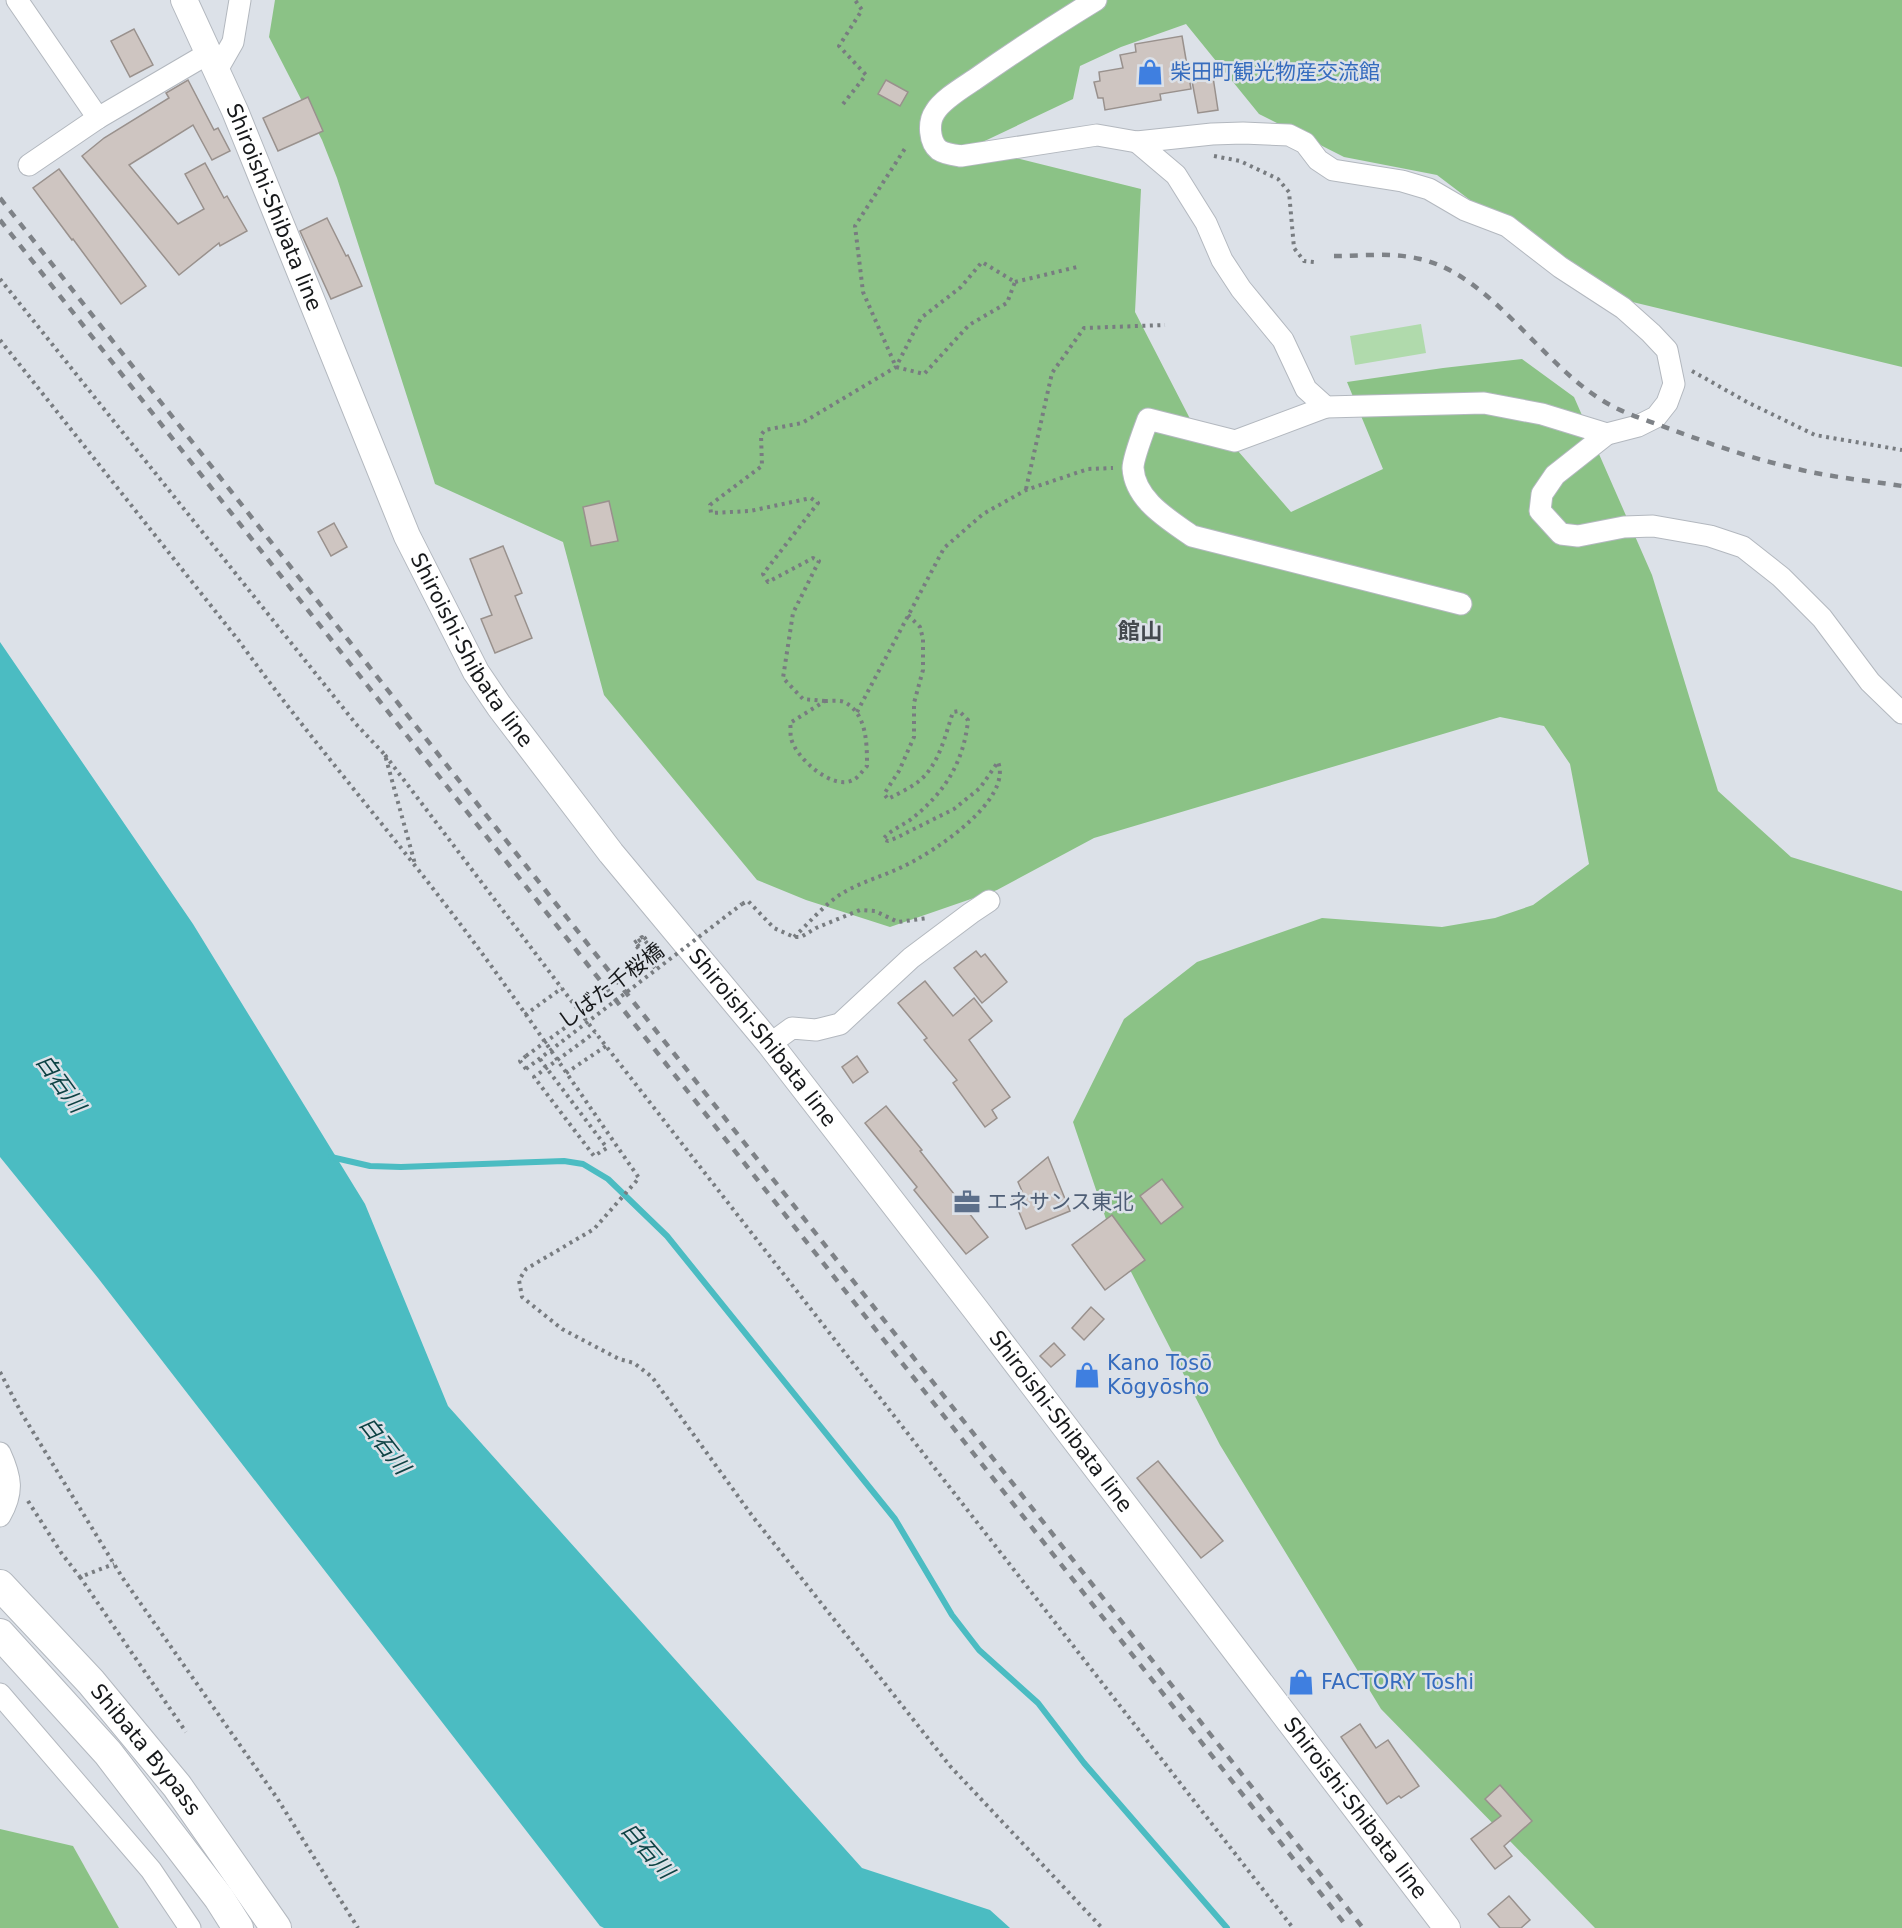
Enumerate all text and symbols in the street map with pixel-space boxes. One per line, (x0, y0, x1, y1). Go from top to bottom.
shop icon: 柴田町観光物産交流館 (1135, 57, 1165, 87)
place label: 柴田町観光物産交流館 (1170, 60, 1380, 84)
street label: Shiroishi-Shibata line (221, 100, 327, 314)
street label: Shiroishi-Shibata line (406, 549, 538, 752)
district label: 館山 (1118, 619, 1162, 644)
street label: しばた千桜橋 (553, 939, 669, 1033)
street label: Shiroishi-Shibata line (684, 944, 841, 1131)
water label: 白石川 (31, 1049, 91, 1119)
office icon: エネサンス東北 (952, 1187, 982, 1217)
place label: エネサンス東北 (987, 1190, 1134, 1214)
street label: Shiroishi-Shibata line (984, 1326, 1138, 1517)
place label: Kano Tosō Kōgyōsho (1107, 1351, 1212, 1399)
shop icon: Kano Tosō Kōgyōsho (1072, 1360, 1102, 1390)
water label: 白石川 (354, 1412, 416, 1481)
shop icon: FACTORY Toshi (1286, 1667, 1316, 1697)
place label: FACTORY Toshi (1321, 1670, 1474, 1694)
street label: Shibata Bypass (86, 1679, 206, 1820)
street label: Shiroishi-Shibata line (1279, 1713, 1432, 1903)
water label: 白石川 (617, 1817, 680, 1885)

